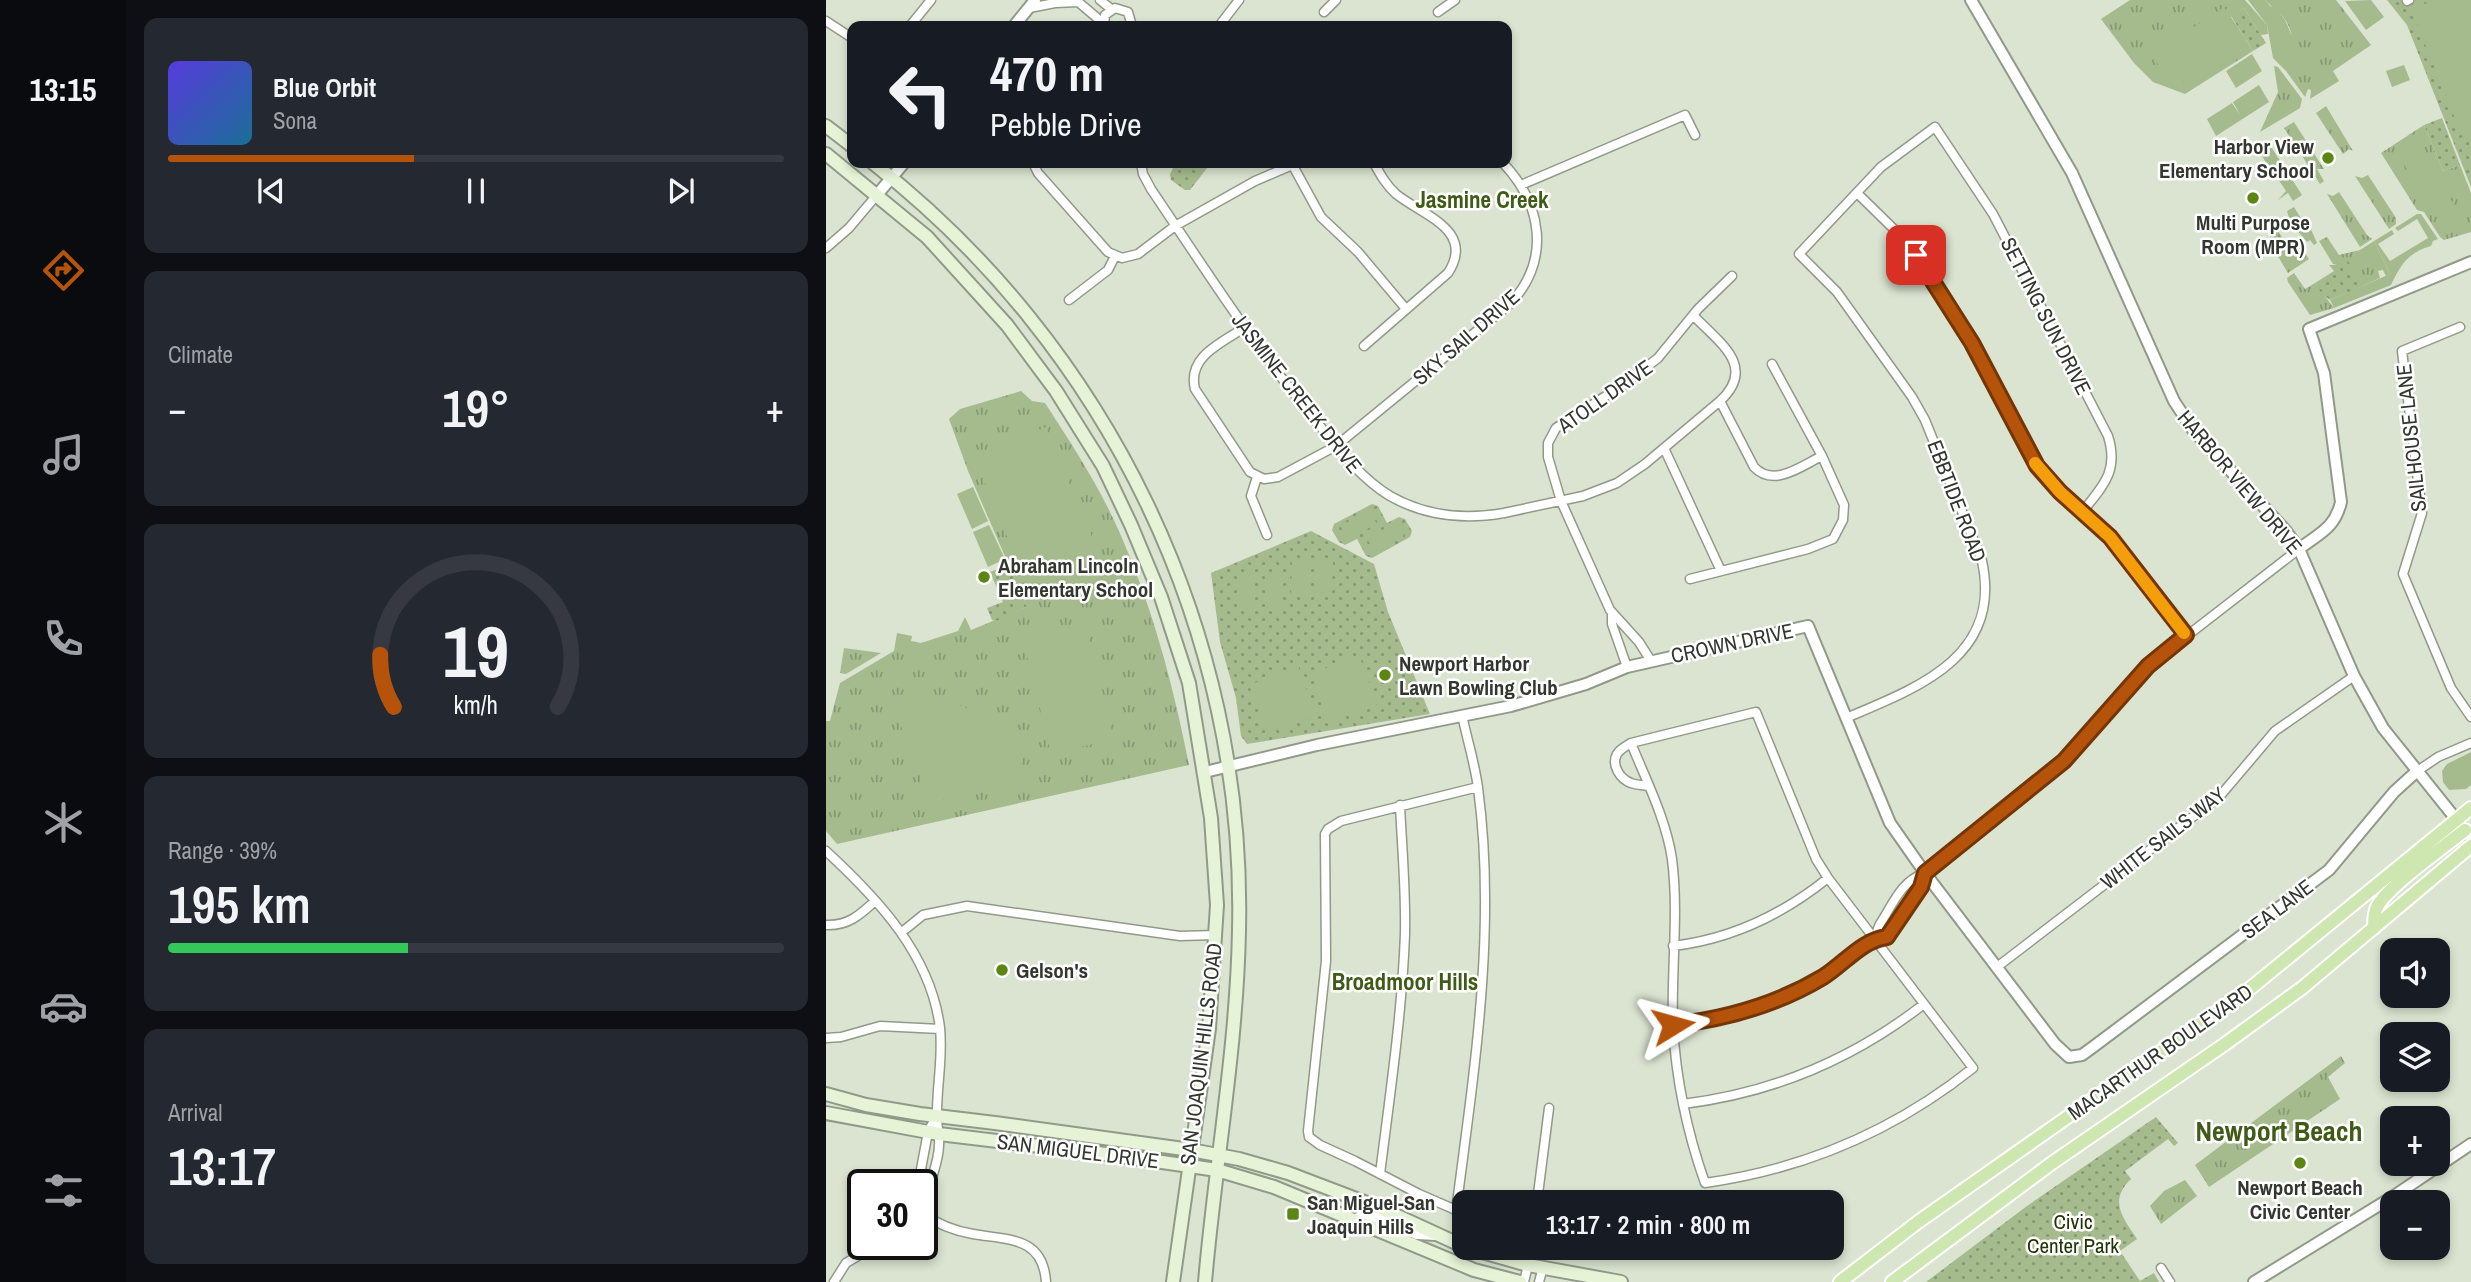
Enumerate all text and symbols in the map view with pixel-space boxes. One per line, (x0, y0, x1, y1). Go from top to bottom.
text: 470 m (990, 40, 1104, 106)
icon: left (875, 49, 966, 140)
text: 13:15 (29, 68, 97, 111)
text: Blue Orbit (273, 70, 376, 105)
text: Pebble Drive (990, 103, 1142, 146)
text: Sona (273, 105, 317, 136)
place label: Harbor View Elementary School (2159, 132, 2315, 185)
marker: Harbor View Elementary School (2320, 150, 2336, 166)
icon: previous (252, 172, 290, 210)
icon: pause (457, 172, 495, 210)
icon: next (662, 172, 700, 210)
district label: Jasmine Creek (1415, 184, 1549, 215)
marker: Multi Purpose Room (MPR) (2245, 190, 2261, 206)
place label: Multi Purpose Room (MPR) (2196, 208, 2310, 261)
pin (1886, 225, 1946, 285)
street label: SETTING SUN DRIVE (1994, 232, 2098, 400)
icon: arrive (1897, 236, 1935, 274)
icon: directions (39, 246, 88, 295)
street label: SKY SAIL DRIVE (1406, 282, 1526, 392)
street label: JASMINE CREEK DRIVE (1225, 307, 1369, 479)
text: Climate (168, 339, 233, 370)
street label: ATOLL DRIVE (1551, 353, 1658, 440)
street label: SAILHOUSE LANE (2389, 363, 2433, 513)
text: 19° (442, 373, 510, 443)
text: − (168, 383, 186, 434)
text: + (766, 383, 784, 434)
street label: HARBOR VIEW DRIVE (2171, 404, 2309, 560)
icon: music (39, 430, 88, 479)
street label: EBBTIDE ROAD (1920, 436, 1994, 566)
place label: Abraham Lincoln Elementary School (998, 551, 1153, 604)
marker: Abraham Lincoln Elementary School (976, 569, 992, 585)
text: 19 (443, 602, 509, 700)
icon: phone (39, 614, 88, 663)
street label: CROWN DRIVE (1668, 616, 1796, 670)
place label: Newport Harbor Lawn Bowling Club (1399, 649, 1558, 702)
marker: Newport Harbor Lawn Bowling Club (1377, 667, 1393, 683)
text: km/h (454, 688, 498, 722)
street label: WHITE SAILS WAY (2094, 780, 2232, 896)
icon: climate (39, 798, 88, 847)
text: Range · 39% (168, 835, 277, 866)
text: 195 km (168, 869, 311, 939)
street label: SEA LANE (2235, 872, 2319, 946)
map controls (2380, 938, 2450, 1260)
button: sound (2380, 938, 2450, 1008)
street label: SAN JOAQUIN HILLS ROAD (1173, 941, 1229, 1167)
place label: Gelson's (1016, 956, 1088, 985)
marker: Gelson's (994, 962, 1010, 978)
district label: Broadmoor Hills (1332, 966, 1478, 997)
street label: MACARTHUR BOULEVARD (2062, 977, 2258, 1127)
icon: car (39, 982, 88, 1031)
position arrow (1636, 988, 1710, 1062)
button: layers (2380, 1022, 2450, 1092)
text: Arrival (168, 1097, 223, 1128)
button: + (2380, 1106, 2450, 1176)
district label: Newport Beach (2195, 1112, 2363, 1150)
street label: SAN MIGUEL DRIVE (995, 1127, 1161, 1175)
text: 13:17 (168, 1131, 276, 1201)
marker: Newport Beach Civic Center (2292, 1155, 2308, 1171)
icon: filters (39, 1166, 88, 1215)
speed limit sign: 30 (847, 1169, 938, 1260)
place label: Newport Beach Civic Center (2237, 1173, 2363, 1226)
place label: San Miguel-San Joaquin Hills (1307, 1188, 1435, 1241)
button: − (2380, 1190, 2450, 1260)
marker: San Miguel-San Joaquin Hills (1285, 1206, 1301, 1222)
text: 13:17 · 2 min · 800 m (1546, 1207, 1750, 1242)
park label: Civic Center Park (2027, 1207, 2119, 1260)

